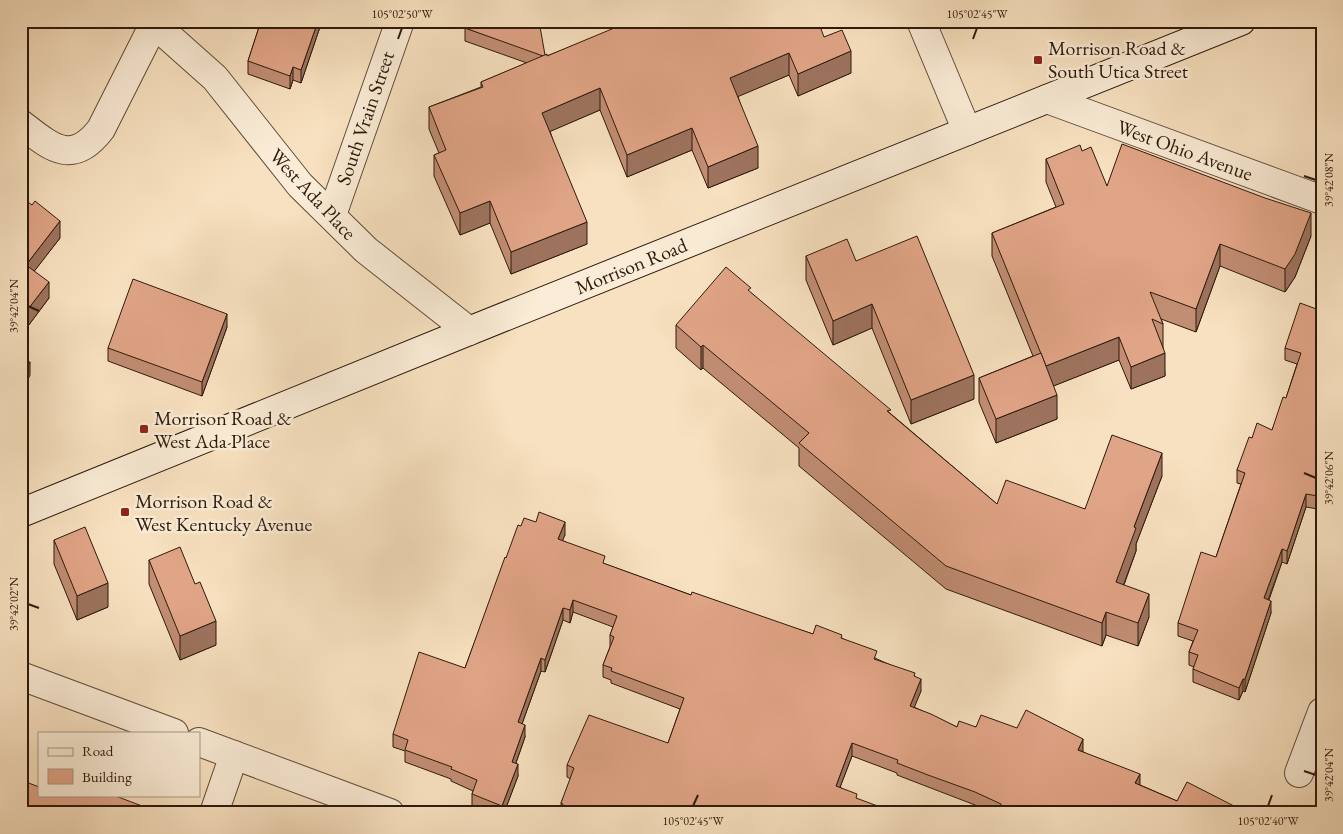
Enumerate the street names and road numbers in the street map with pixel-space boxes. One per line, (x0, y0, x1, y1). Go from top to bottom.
street label: South Vrain Street (330, 47, 400, 188)
street label: West Ohio Avenue (1114, 113, 1257, 187)
street label: West Ada Place (264, 143, 362, 245)
street label: Morrison Road (571, 231, 692, 300)

